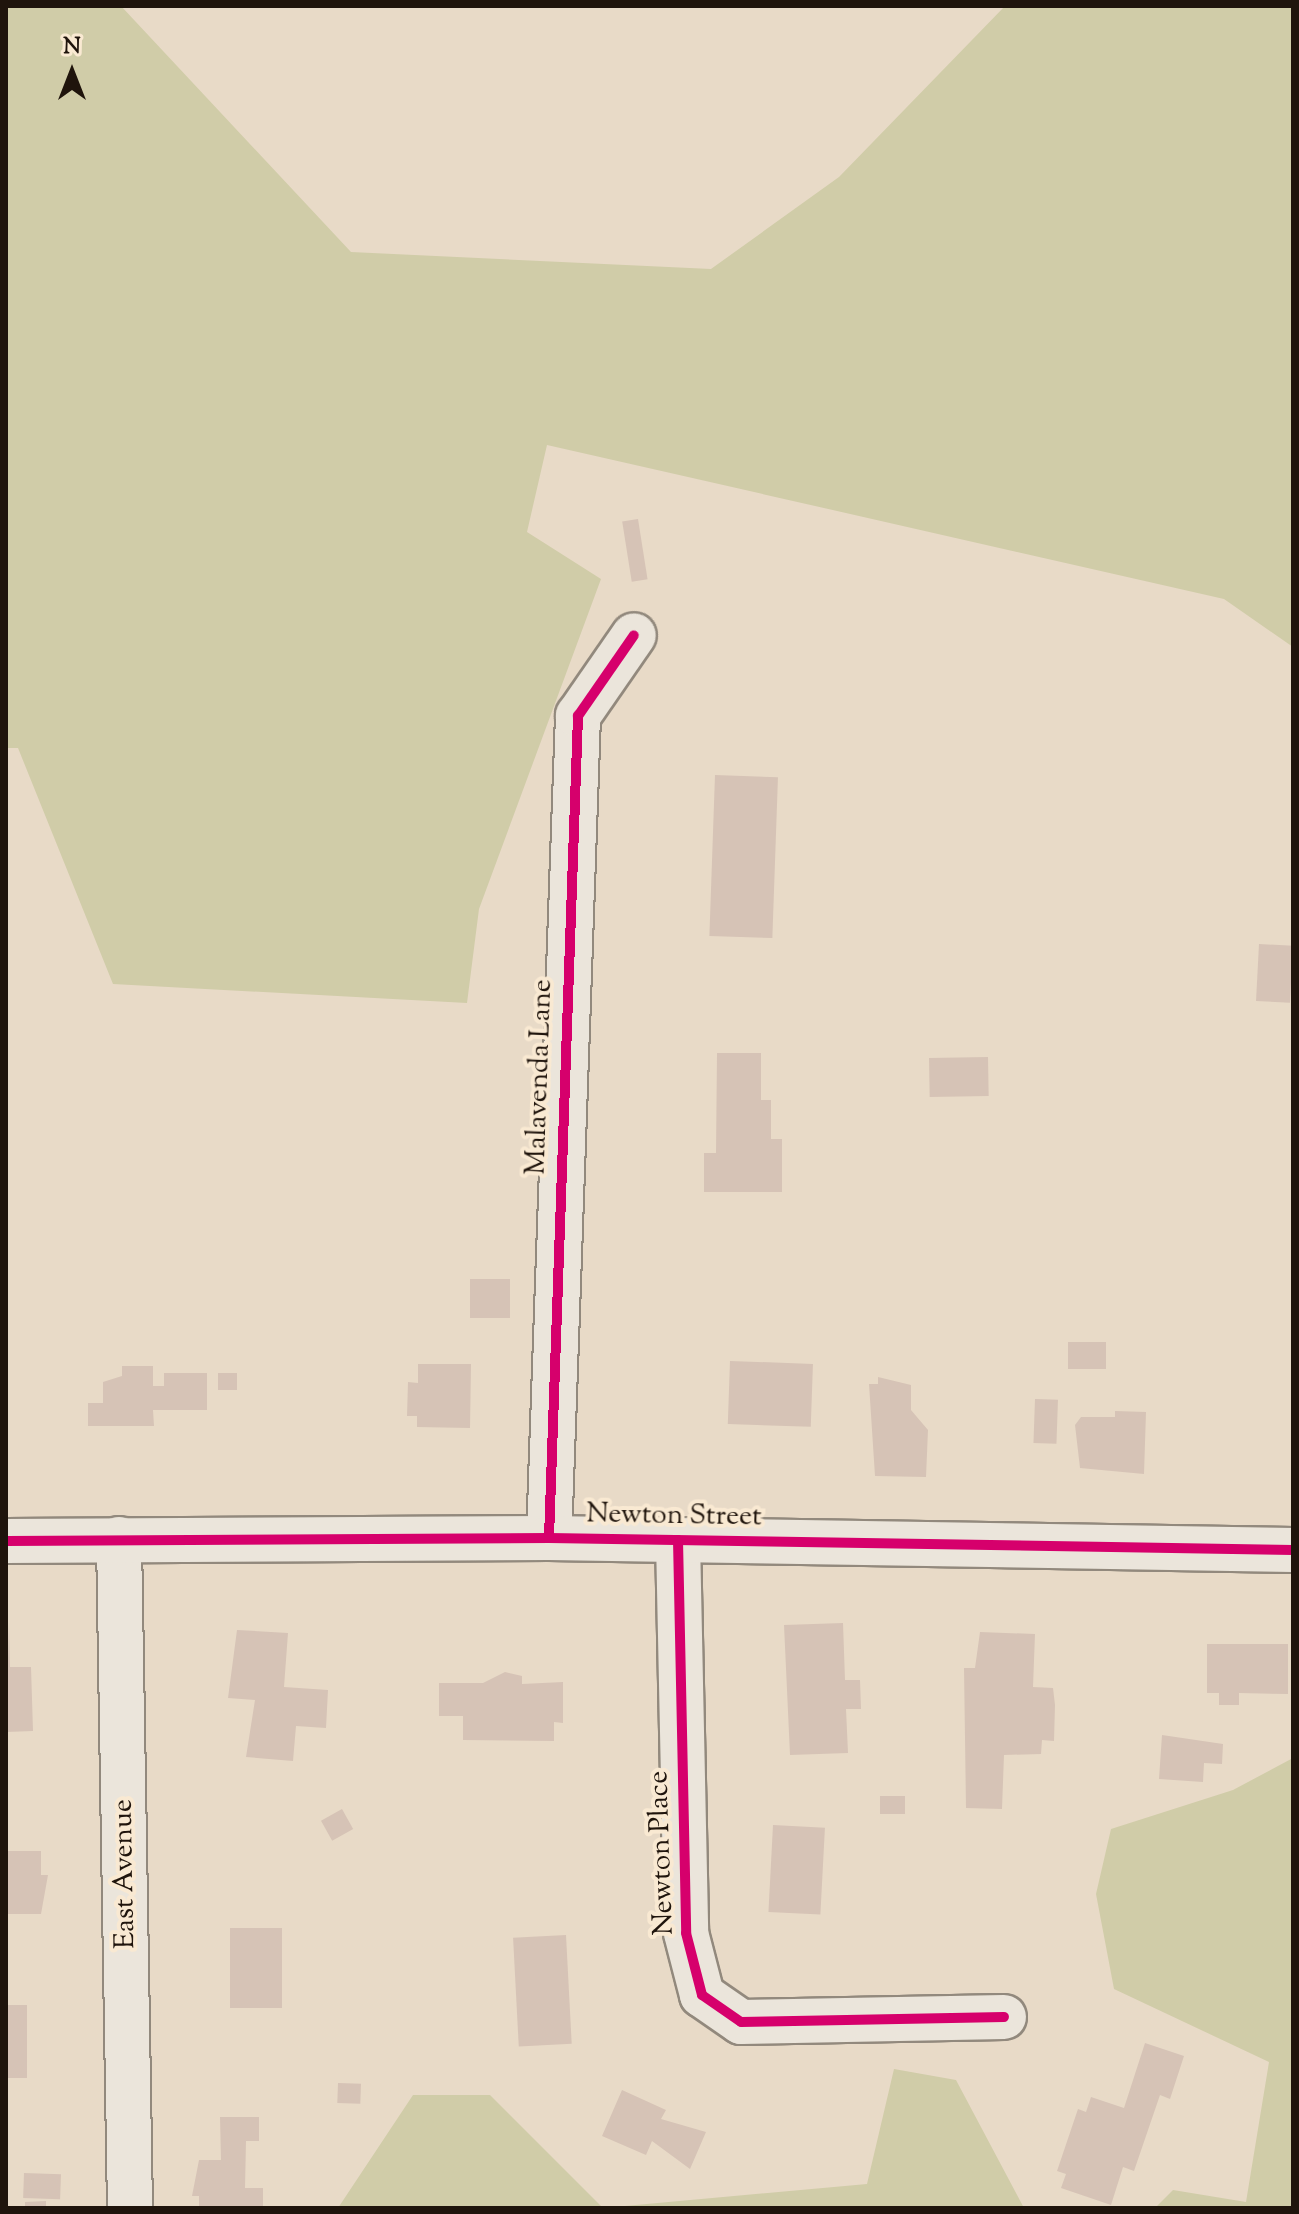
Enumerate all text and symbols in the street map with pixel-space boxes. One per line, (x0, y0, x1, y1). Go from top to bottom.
north arrow (32, 32, 112, 112)
text: N (63, 32, 81, 64)
street label: Malavenda Lane (520, 979, 560, 1175)
street label: Newton Street (586, 1498, 762, 1534)
street label: Newton Place (642, 1770, 682, 1936)
street label: East Avenue (107, 1799, 143, 1949)

